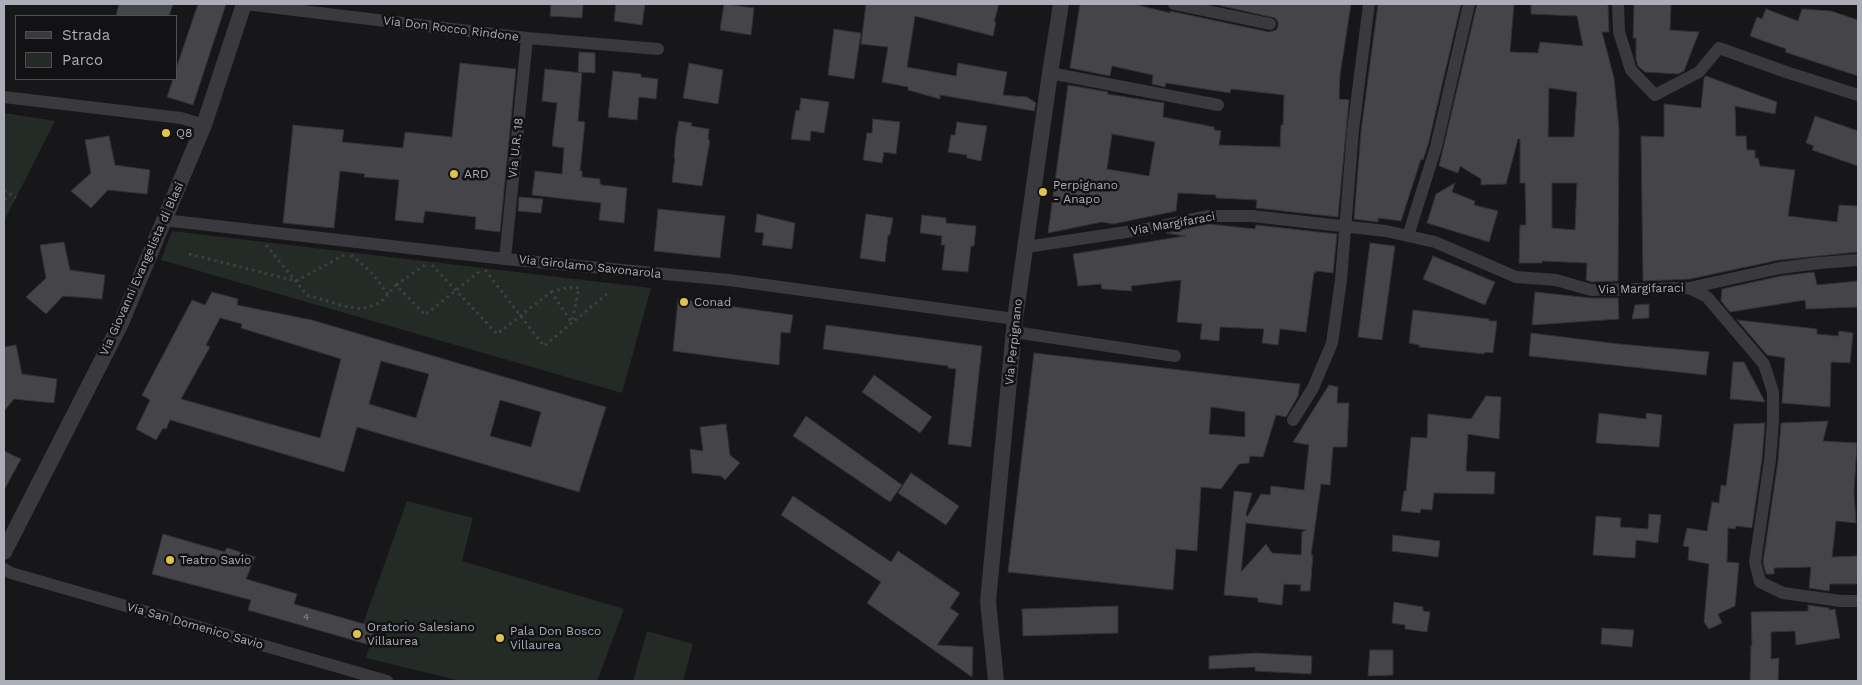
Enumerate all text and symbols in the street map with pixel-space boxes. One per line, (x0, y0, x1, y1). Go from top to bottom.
street label: Via Don Rocco Rindone (382, 14, 520, 44)
legend (15, 15, 178, 80)
text: Strada (62, 26, 110, 44)
text: Parco (62, 51, 103, 69)
street label: Via U.R. 18 (506, 117, 526, 179)
place label: Q8 (176, 126, 192, 140)
marker: Q8 (160, 127, 172, 139)
place label: ARD (464, 167, 489, 181)
marker: ARD (448, 168, 460, 180)
place label: Perpignano - Anapo (1053, 178, 1118, 206)
street label: Via Giovanni Evangelista di Blasi (97, 180, 187, 358)
marker: Perpignano - Anapo (1037, 186, 1049, 198)
street label: Via Margifaraci (1130, 209, 1216, 239)
street label: Via Girolamo Savonarola (518, 252, 662, 282)
street label: Via Margifaraci (1598, 281, 1684, 297)
place label: Conad (694, 295, 731, 309)
marker: Conad (678, 296, 690, 308)
street label: Via Perpignano (1002, 298, 1026, 386)
place label: Teatro Savio (180, 553, 251, 567)
marker: Teatro Savio (164, 554, 176, 566)
street label: Via San Domenico Savio (125, 600, 265, 652)
house number: 4 (303, 611, 309, 623)
place label: Oratorio Salesiano Villaurea (367, 620, 475, 648)
place label: Pala Don Bosco Villaurea (510, 624, 601, 652)
marker: Oratorio Salesiano Villaurea (351, 628, 363, 640)
marker: Pala Don Bosco Villaurea (494, 632, 506, 644)

